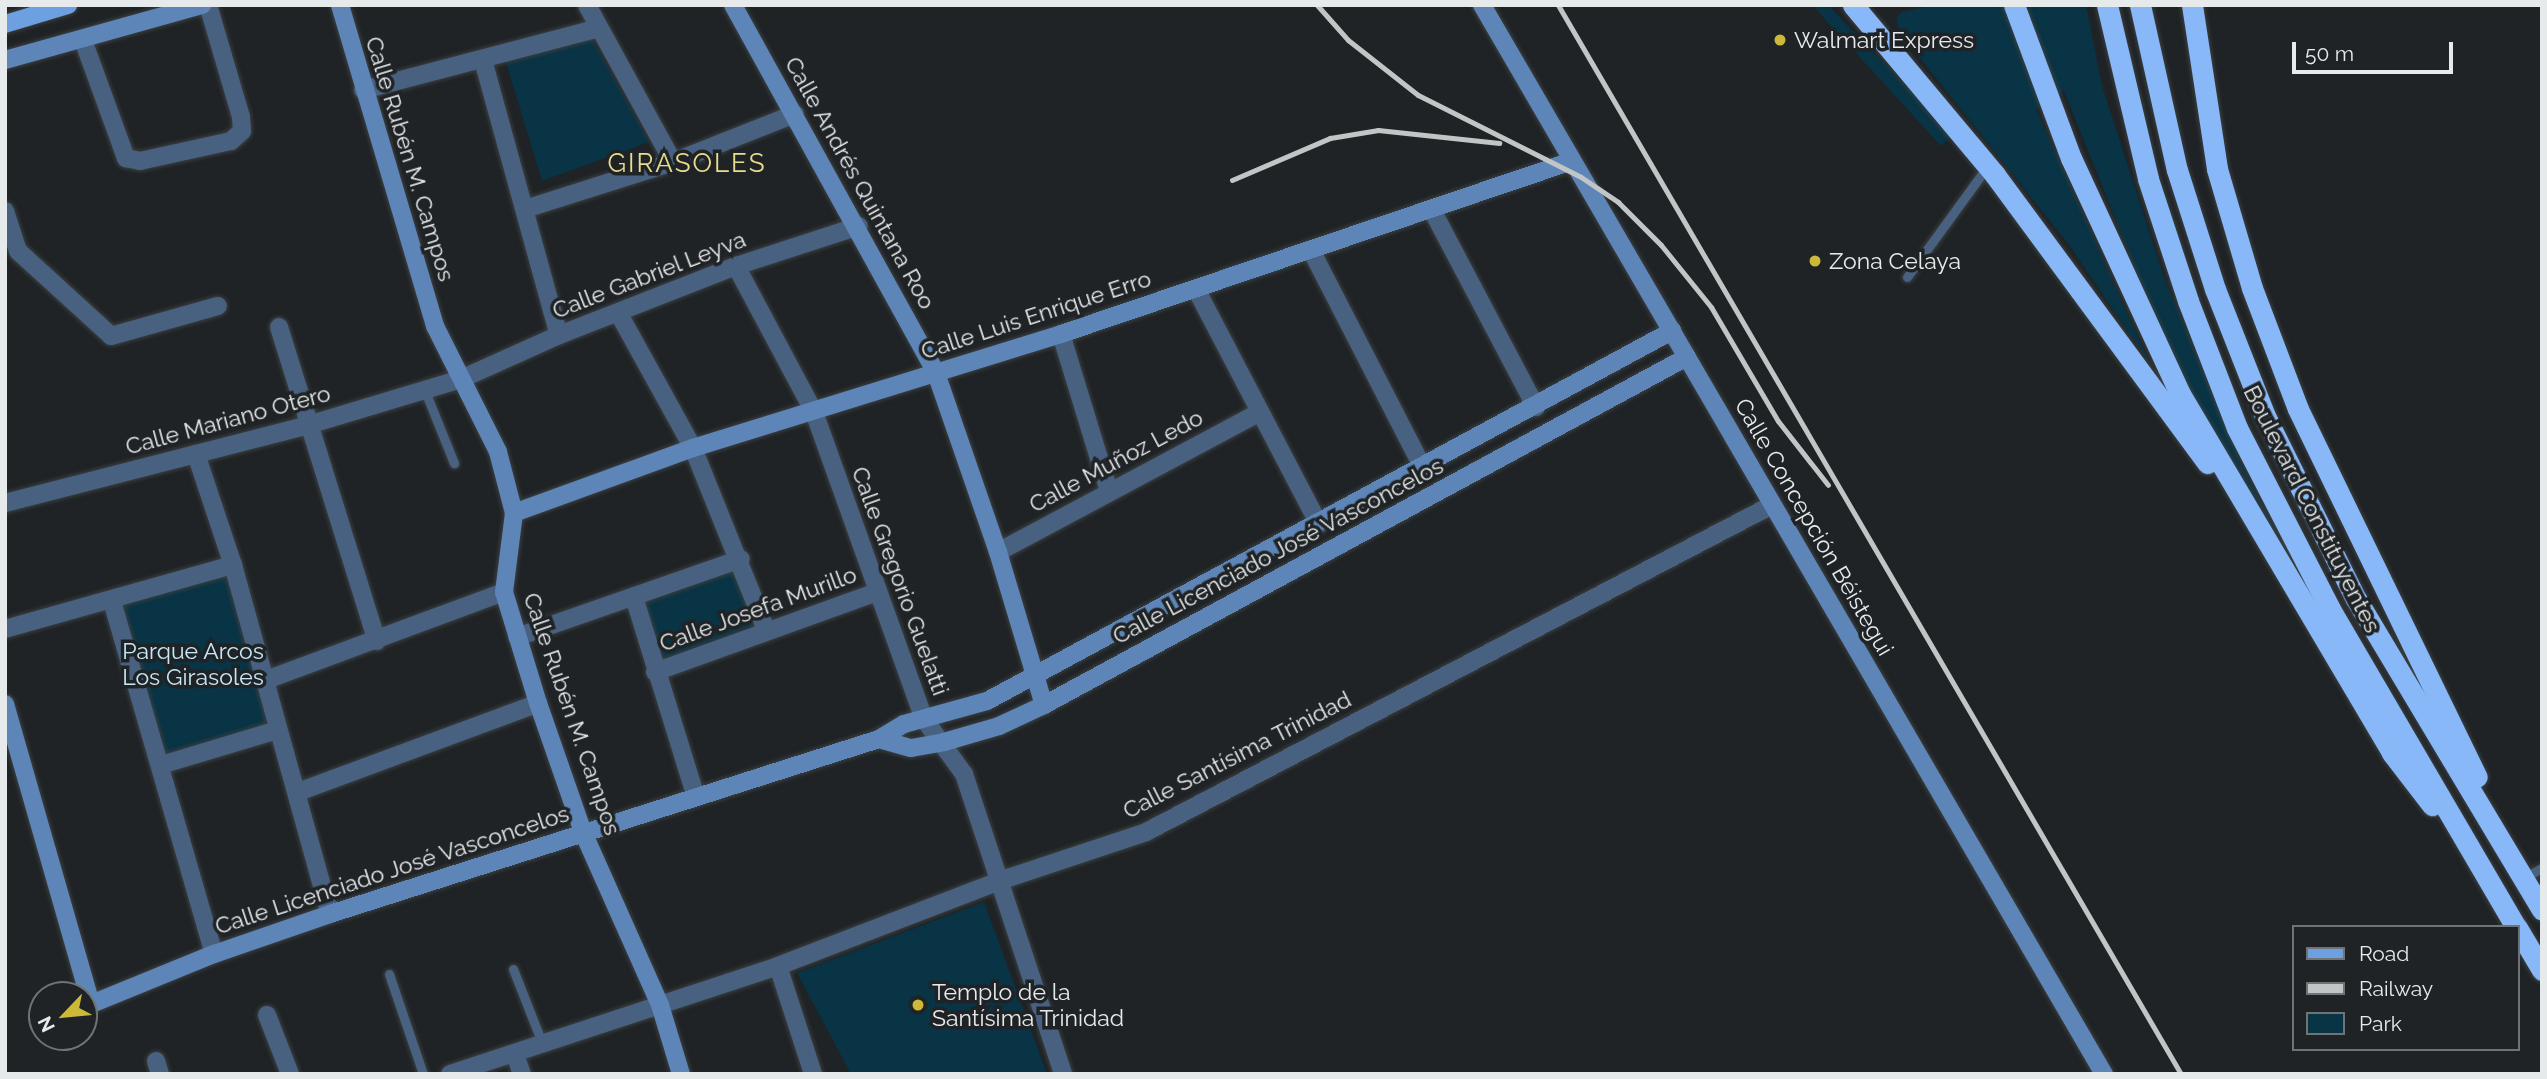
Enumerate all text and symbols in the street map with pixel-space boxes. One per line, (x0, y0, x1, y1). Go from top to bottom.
place label: Walmart Express (1794, 26, 1974, 54)
scale bar (2295, 28, 2456, 72)
marker: Walmart Express (1772, 32, 1788, 48)
street label: Calle Rubén M. Campos (360, 33, 460, 285)
text: 50 m (2305, 41, 2354, 66)
street label: Calle Andrés Quintana Roo (779, 52, 941, 314)
district label: GIRASOLES (609, 148, 765, 180)
street label: Calle Gabriel Leyva (548, 225, 750, 325)
place label: Zona Celaya (1829, 247, 1961, 275)
marker: Zona Celaya (1807, 253, 1823, 269)
street label: Calle Luis Enrique Erro (918, 265, 1154, 365)
street label: Calle Mariano Otero (123, 379, 333, 461)
street label: Boulevard Constituyentes (2238, 381, 2386, 637)
street label: Calle Concepción Béistegui (1729, 393, 1899, 661)
street label: Calle Muñoz Ledo (1024, 404, 1208, 518)
street label: Calle Licenciado José Vasconcelos (1107, 452, 1449, 650)
street label: Calle Gregorio Guelatti (846, 463, 954, 699)
street label: Calle Josefa Murillo (655, 560, 861, 658)
street label: Calle Rubén M. Campos (518, 589, 626, 839)
park label: Parque Arcos Los Girasoles (122, 637, 264, 691)
street label: Calle Santísima Trinidad (1118, 685, 1356, 825)
street label: Calle Licenciado José Vasconcelos (211, 799, 573, 941)
legend (2292, 925, 2519, 1051)
text: Road (2359, 941, 2409, 966)
text: Railway (2359, 976, 2433, 1001)
place label: Templo de la Santísima Trinidad (932, 978, 1125, 1032)
north arrow (28, 981, 98, 1051)
marker: Templo de la Santísima Trinidad (910, 997, 926, 1013)
text: Park (2359, 1011, 2402, 1036)
text: N (33, 1013, 59, 1036)

